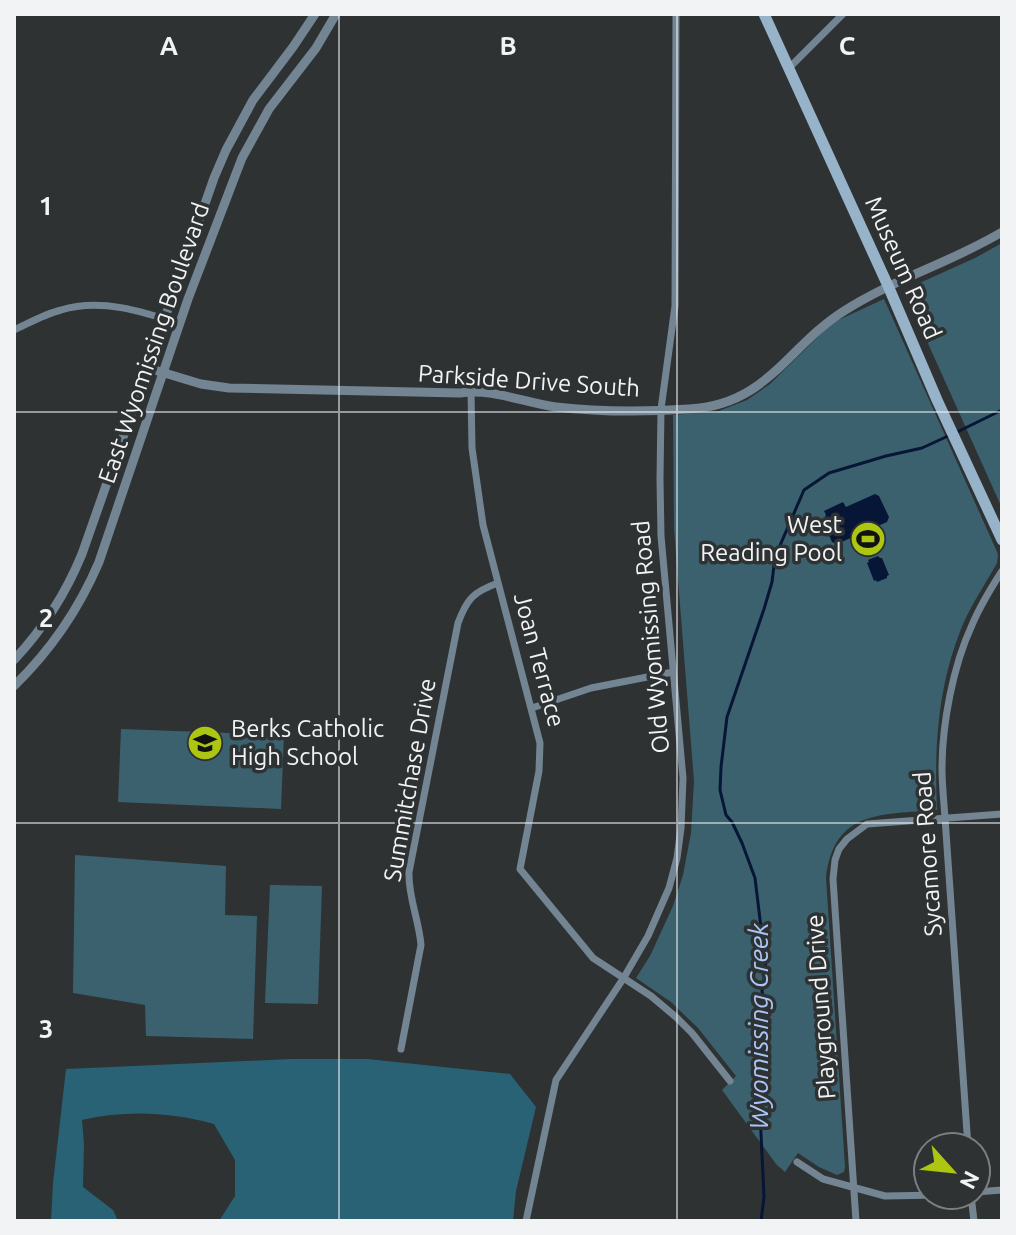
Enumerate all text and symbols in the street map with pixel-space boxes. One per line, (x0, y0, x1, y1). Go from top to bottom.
text: A (160, 31, 179, 60)
text: B (499, 31, 517, 60)
text: C (839, 31, 856, 60)
text: 1 (39, 191, 53, 220)
street label: Museum Road (860, 192, 947, 343)
street label: East Wyomissing Boulevard (93, 199, 214, 487)
street label: Parkside Drive South (417, 359, 641, 402)
place label: West Reading Pool (700, 511, 843, 566)
street label: Old Wyomissing Road (627, 519, 674, 755)
sports icon: West Reading Pool (849, 520, 887, 558)
street label: Joan Terrace (509, 590, 570, 730)
text: 2 (39, 603, 53, 632)
street label: Summitchase Drive (378, 676, 441, 884)
place label: Berks Catholic High School (231, 715, 384, 770)
school or university icon: Berks Catholic High School (186, 724, 224, 762)
street label: Sycamore Road (908, 771, 947, 937)
street label: Playground Drive (801, 914, 840, 1100)
water label: Wyomissing Creek (744, 922, 773, 1129)
text: 3 (39, 1014, 53, 1043)
north arrow (912, 1131, 992, 1211)
text: N (955, 1167, 985, 1193)

